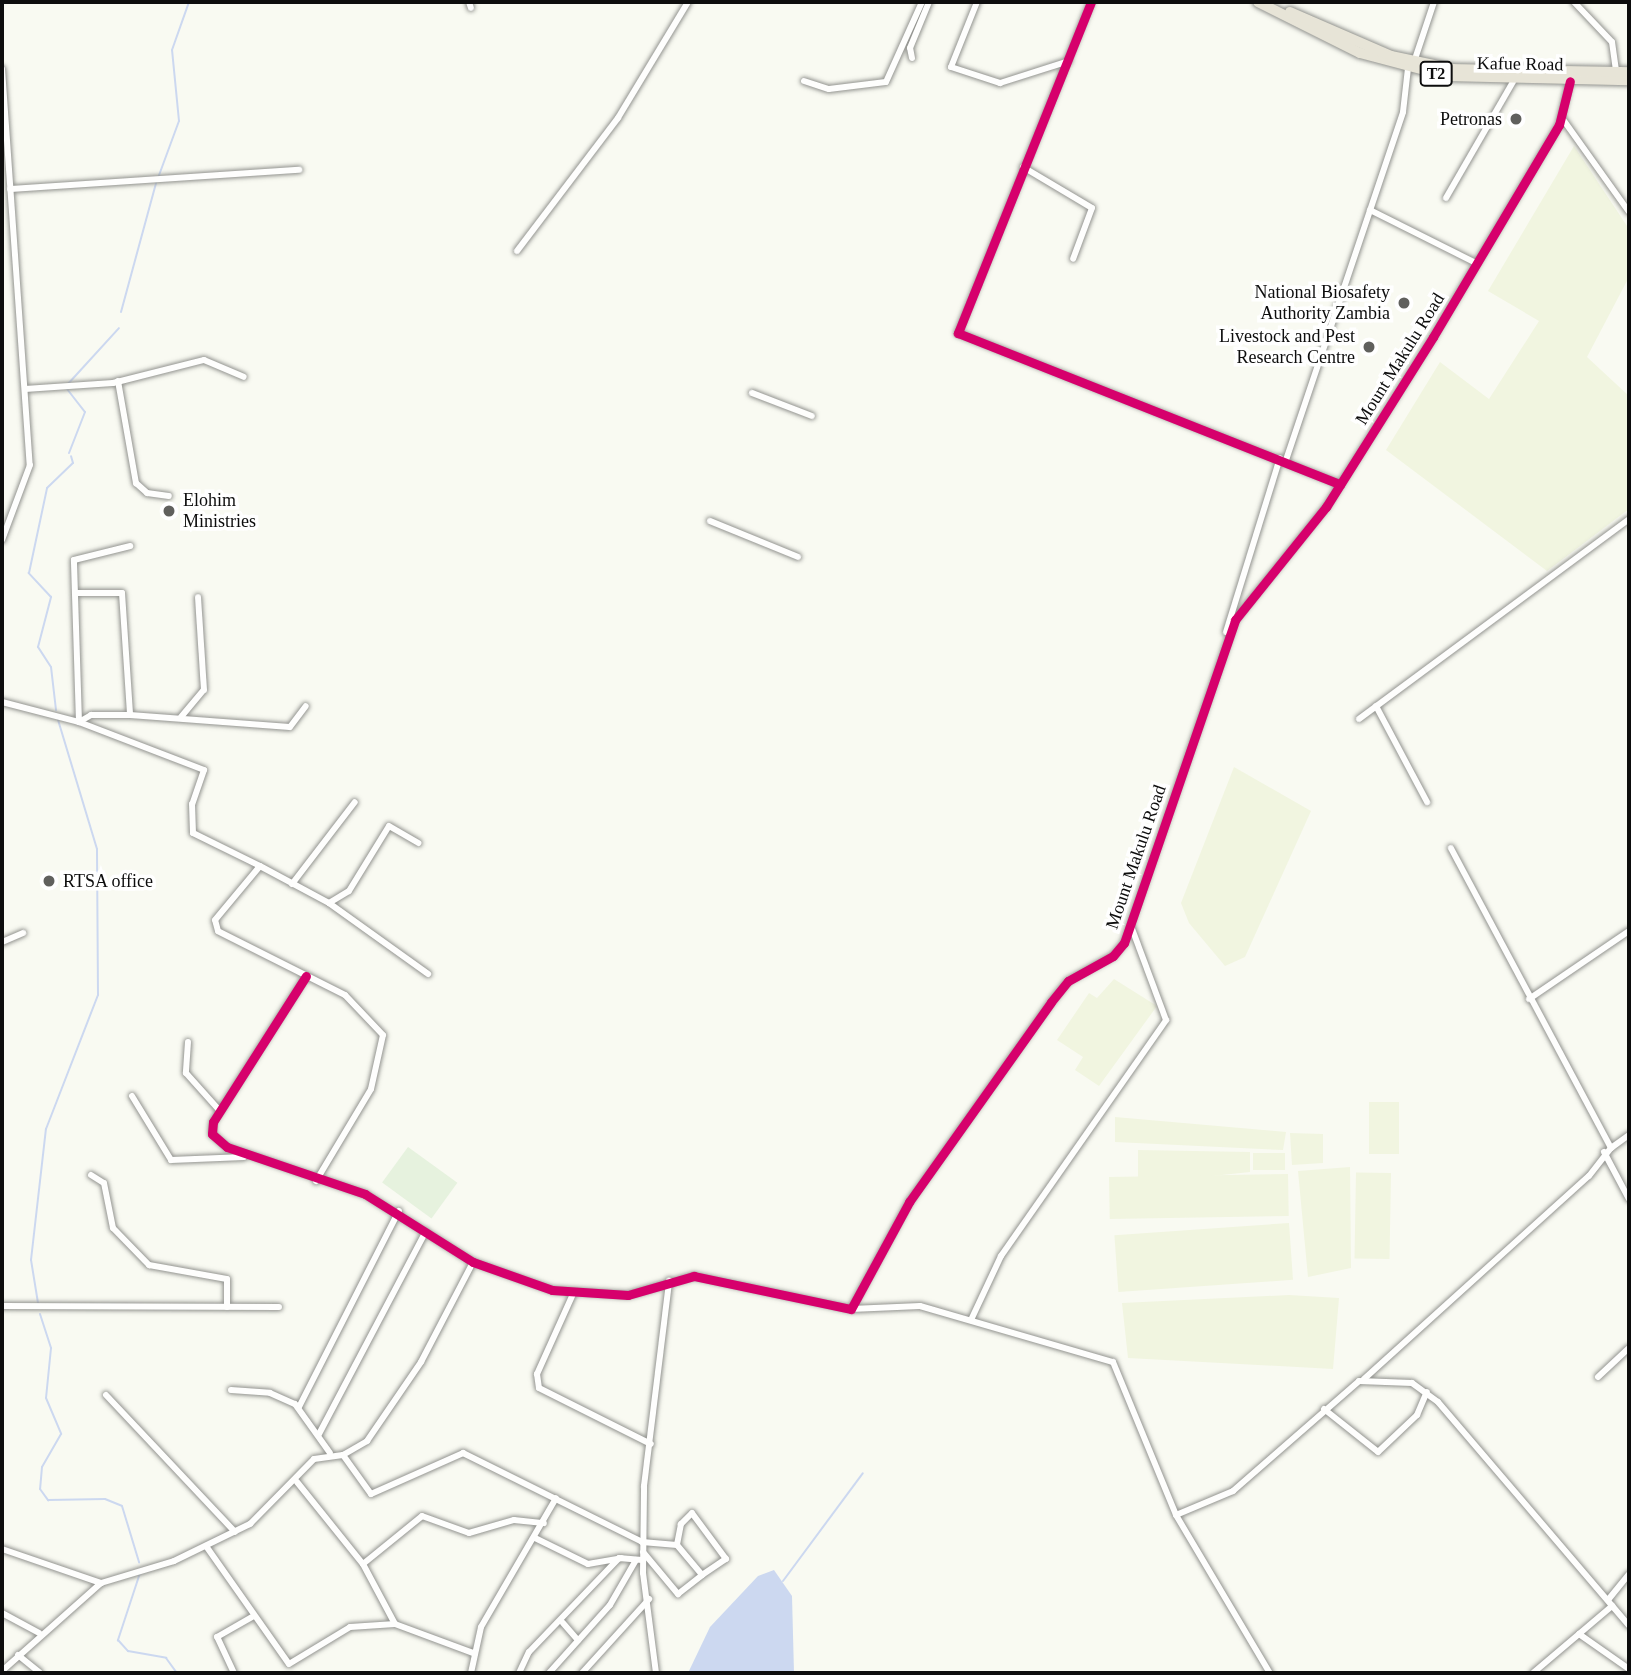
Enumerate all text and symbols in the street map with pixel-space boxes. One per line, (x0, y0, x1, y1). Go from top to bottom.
street label: Kafue Road (1477, 52, 1563, 76)
road number: T2 (1418, 61, 1454, 86)
place label: Petronas (1440, 108, 1502, 130)
marker: Petronas (1508, 111, 1524, 127)
place label: National Biosafety Authority Zambia (1255, 282, 1390, 324)
street label: Mount Makulu Road (1351, 289, 1449, 429)
marker: National Biosafety Authority Zambia (1396, 295, 1412, 311)
place label: Livestock and Pest Research Centre (1219, 326, 1355, 368)
marker: Livestock and Pest Research Centre (1361, 339, 1377, 355)
place label: Elohim Ministries (183, 490, 256, 532)
marker: Elohim Ministries (161, 503, 177, 519)
street label: Mount Makulu Road (1101, 782, 1171, 932)
place label: RTSA office (63, 870, 154, 892)
marker: RTSA office (41, 873, 57, 889)

